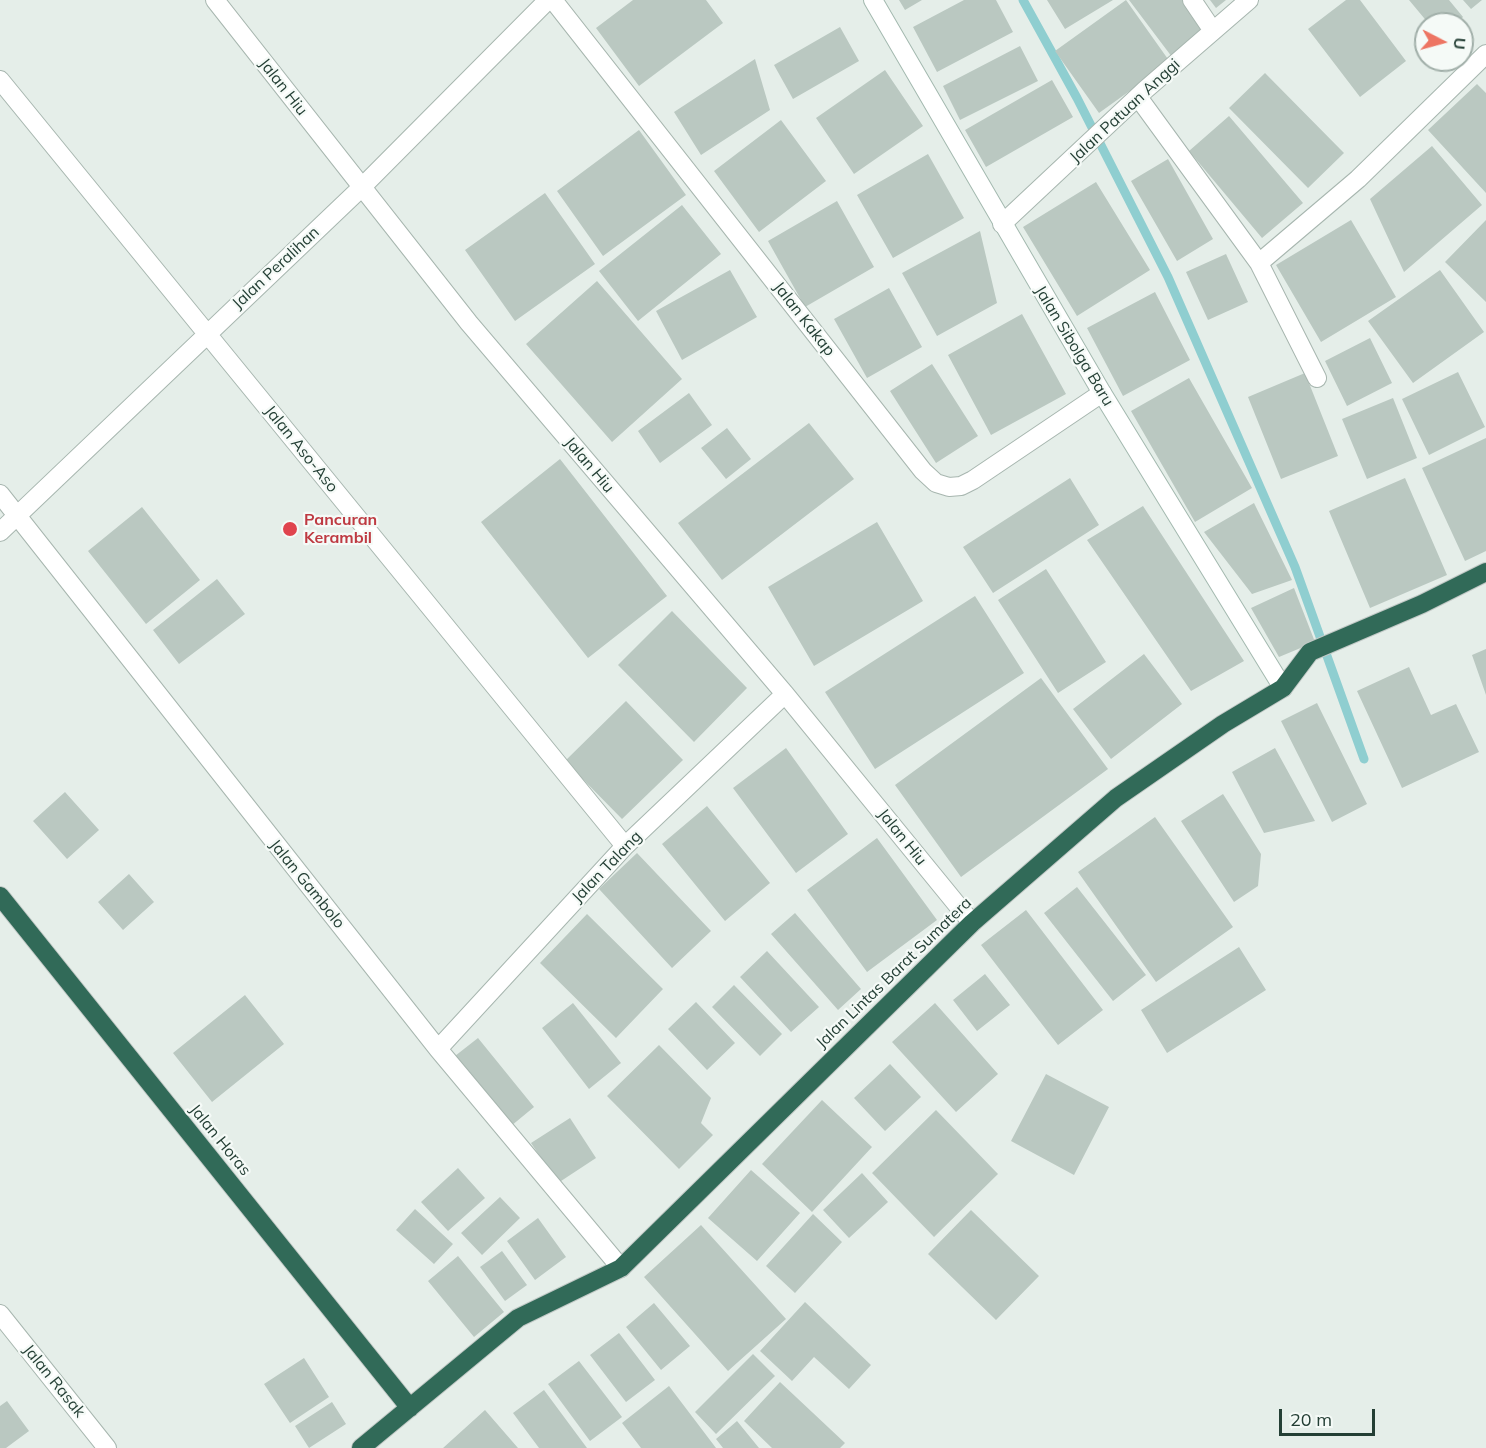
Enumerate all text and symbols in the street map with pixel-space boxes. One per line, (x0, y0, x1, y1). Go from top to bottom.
north arrow (1414, 12, 1474, 72)
text: U (1449, 37, 1470, 51)
street label: Jalan Hiu (255, 55, 311, 119)
street label: Jalan Patuan Anggi (1066, 55, 1184, 167)
street label: Jalan Peralihan (229, 223, 323, 313)
street label: Jalan Kakap (769, 278, 839, 360)
street label: Jalan Sibolga Baru (1030, 282, 1118, 410)
street label: Jalan Aso-Aso (260, 402, 342, 496)
street label: Jalan Hiu (560, 433, 618, 497)
place label: Pancuran Kerambil (304, 510, 377, 548)
marker: Pancuran Kerambil (281, 520, 299, 538)
street label: Jalan Hiu (873, 805, 931, 869)
street label: Jalan Talang (568, 827, 646, 907)
street label: Jalan Gambolo (265, 836, 349, 932)
street label: Jalan Lintas Barat Sumatera (812, 893, 976, 1053)
street label: Jalan Horas (185, 1100, 255, 1180)
street label: Jalan Rasak (19, 1341, 89, 1421)
scale bar (1282, 1397, 1378, 1435)
text: 20 m (1290, 1408, 1332, 1431)

